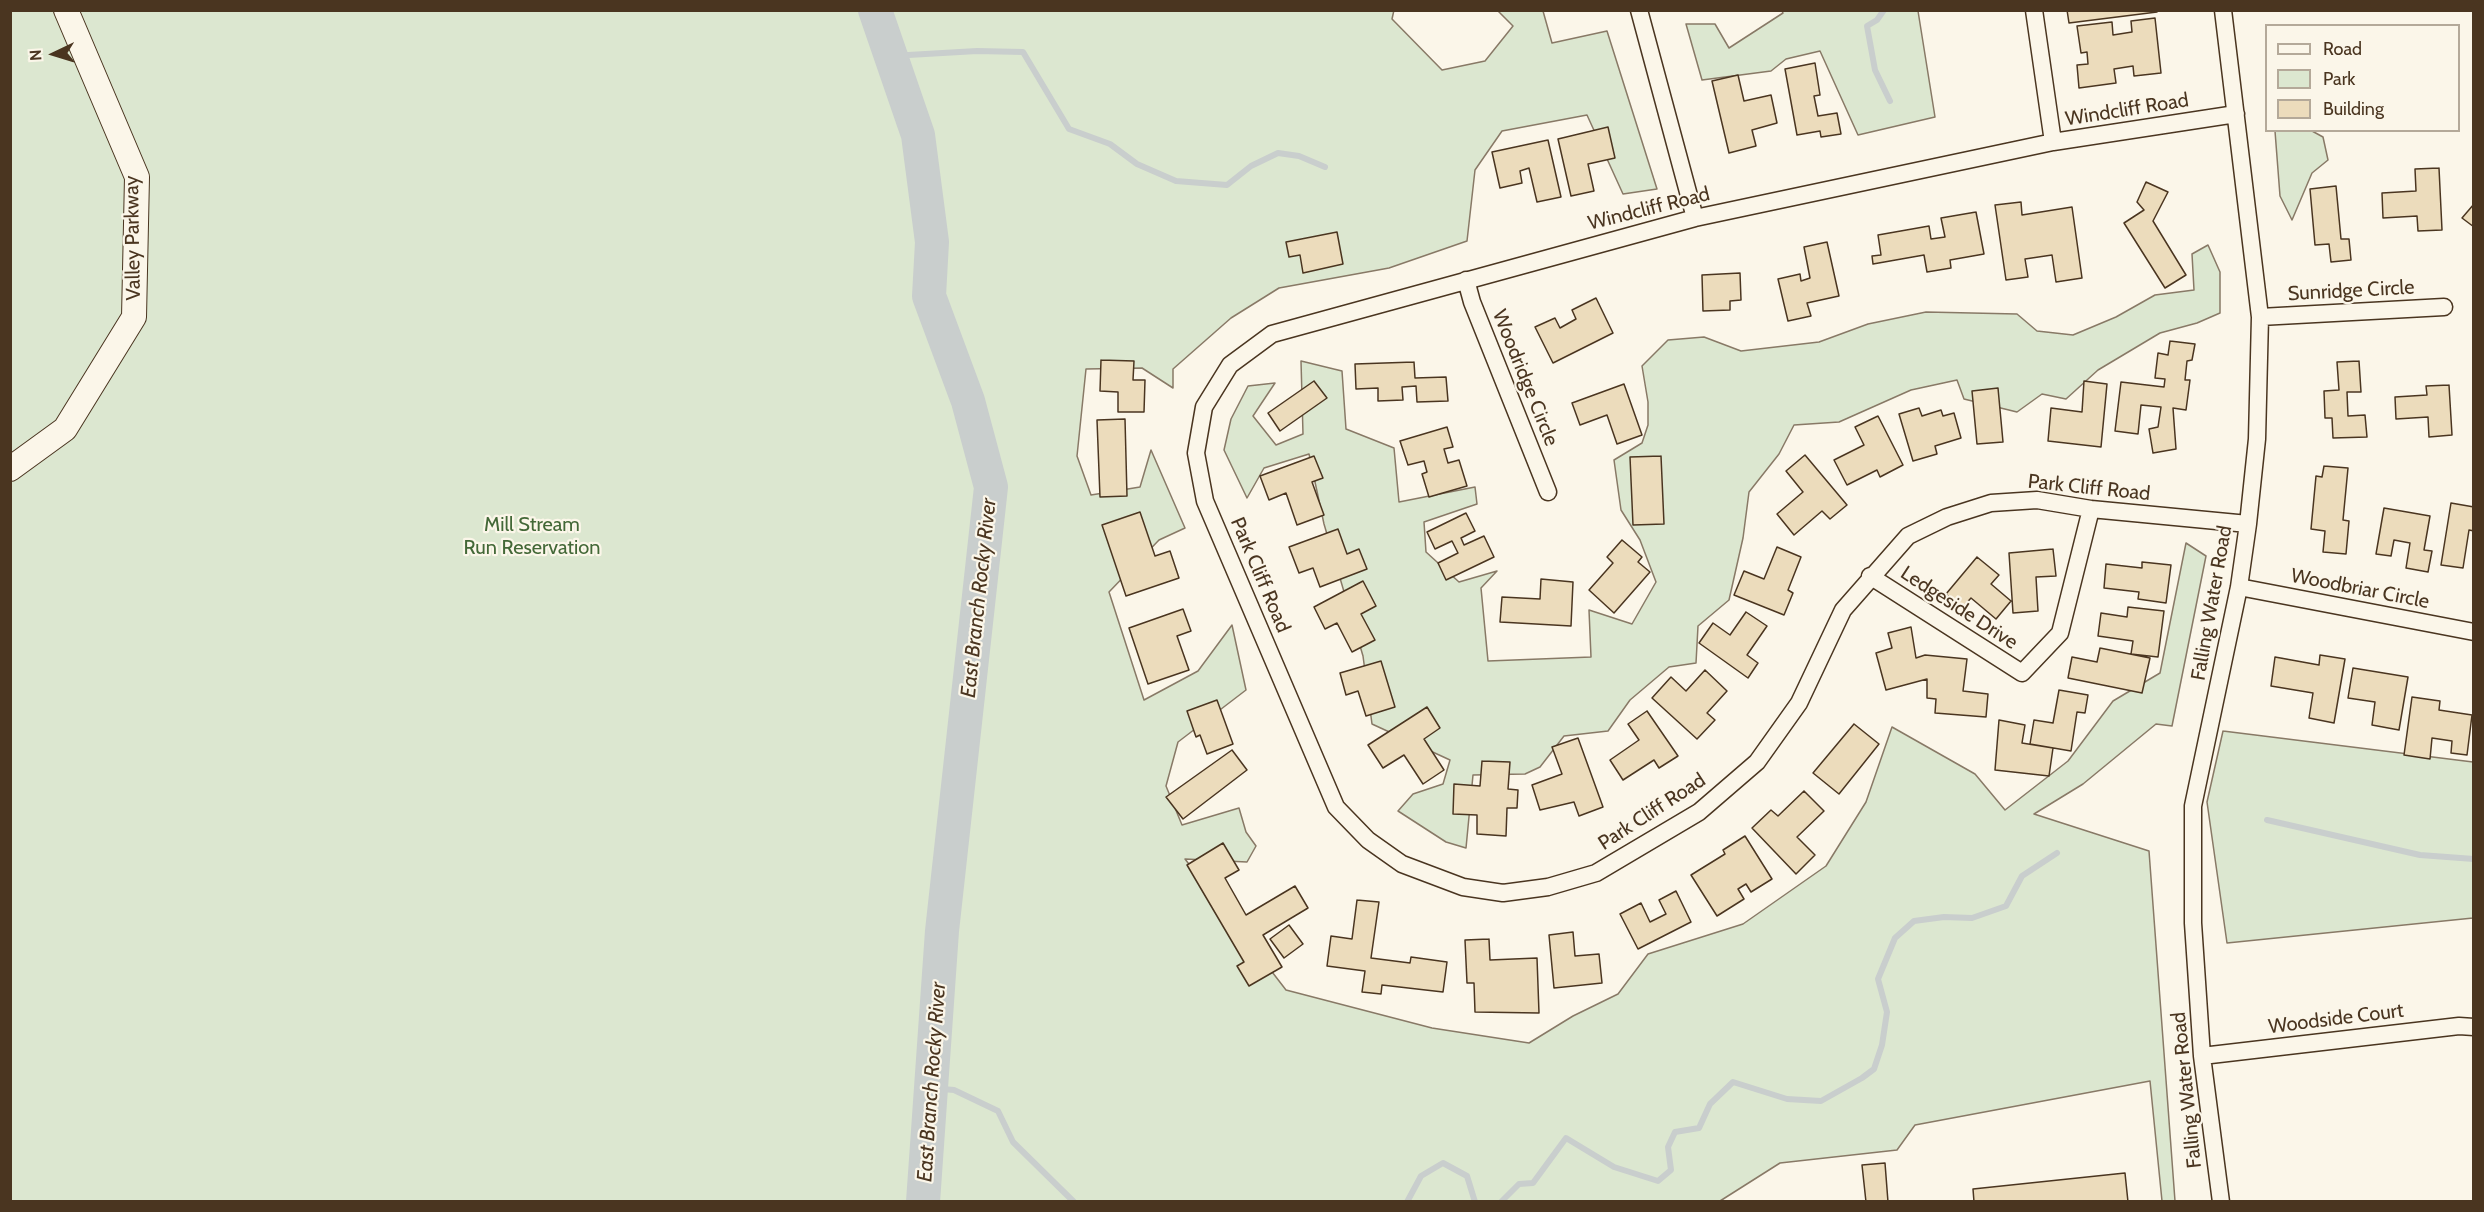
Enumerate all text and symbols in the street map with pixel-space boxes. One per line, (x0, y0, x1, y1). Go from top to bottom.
north arrow (24, 24, 84, 84)
legend (2265, 24, 2460, 132)
text: Road (2323, 38, 2362, 60)
text: N (26, 49, 45, 62)
text: Park (2323, 68, 2355, 90)
street label: Windcliff Road (2064, 88, 2190, 132)
text: Building (2323, 98, 2384, 120)
street label: Valley Parkway (120, 175, 146, 301)
street label: Windcliff Road (1586, 182, 1712, 236)
street label: Sunridge Circle (2287, 276, 2415, 306)
street label: Woodridge Circle (1487, 306, 1563, 450)
street label: Park Cliff Road (2027, 470, 2151, 506)
water label: East Branch Rocky River (956, 497, 1002, 699)
park label: Mill Stream Run Reservation (463, 513, 601, 560)
street label: Park Cliff Road (1225, 514, 1295, 636)
street label: Falling Water Road (2187, 524, 2237, 682)
street label: Ledgeside Drive (1896, 561, 2022, 655)
street label: Woodbriar Circle (2289, 564, 2431, 614)
street label: Park Cliff Road (1594, 768, 1710, 856)
water label: East Branch Rocky River (912, 981, 952, 1183)
street label: Woodside Court (2267, 999, 2405, 1039)
street label: Falling Water Road (2167, 1011, 2207, 1169)

